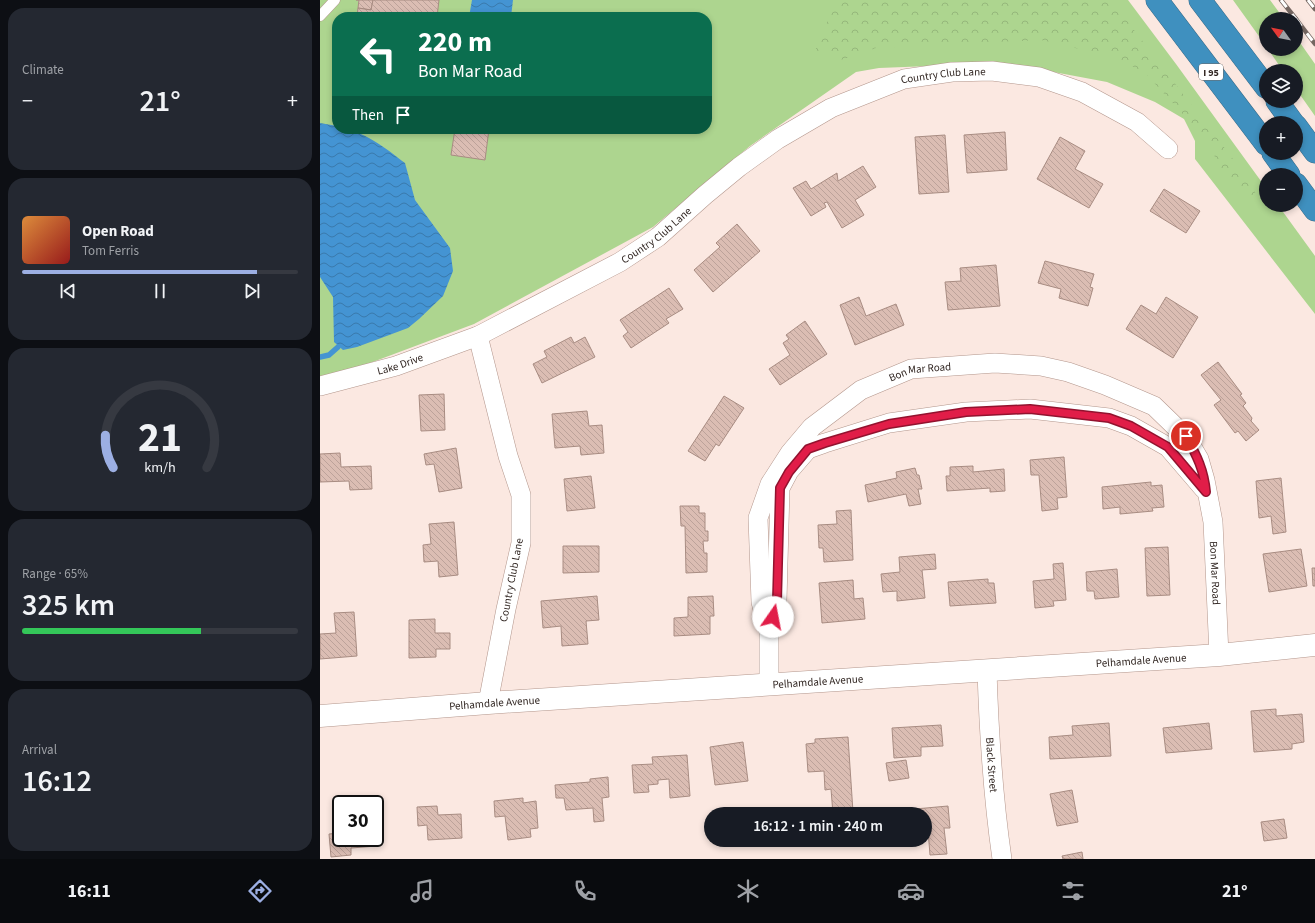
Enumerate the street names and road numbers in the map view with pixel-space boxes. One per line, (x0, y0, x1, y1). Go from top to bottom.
street label: Country Club Lane (898, 64, 986, 88)
road number: I 95 (1199, 64, 1223, 80)
street label: Country Club Lane (618, 203, 695, 267)
street label: Lake Drive (375, 350, 426, 379)
street label: Bon Mar Road (886, 359, 952, 386)
street label: Country Club Lane (496, 536, 527, 623)
street label: Bon Mar Road (1206, 541, 1224, 605)
street label: Pelhamdale Avenue (1095, 650, 1188, 671)
street label: Pelhamdale Avenue (772, 671, 864, 692)
street label: Pelhamdale Avenue (449, 693, 541, 714)
street label: Black Street (982, 737, 1001, 793)

